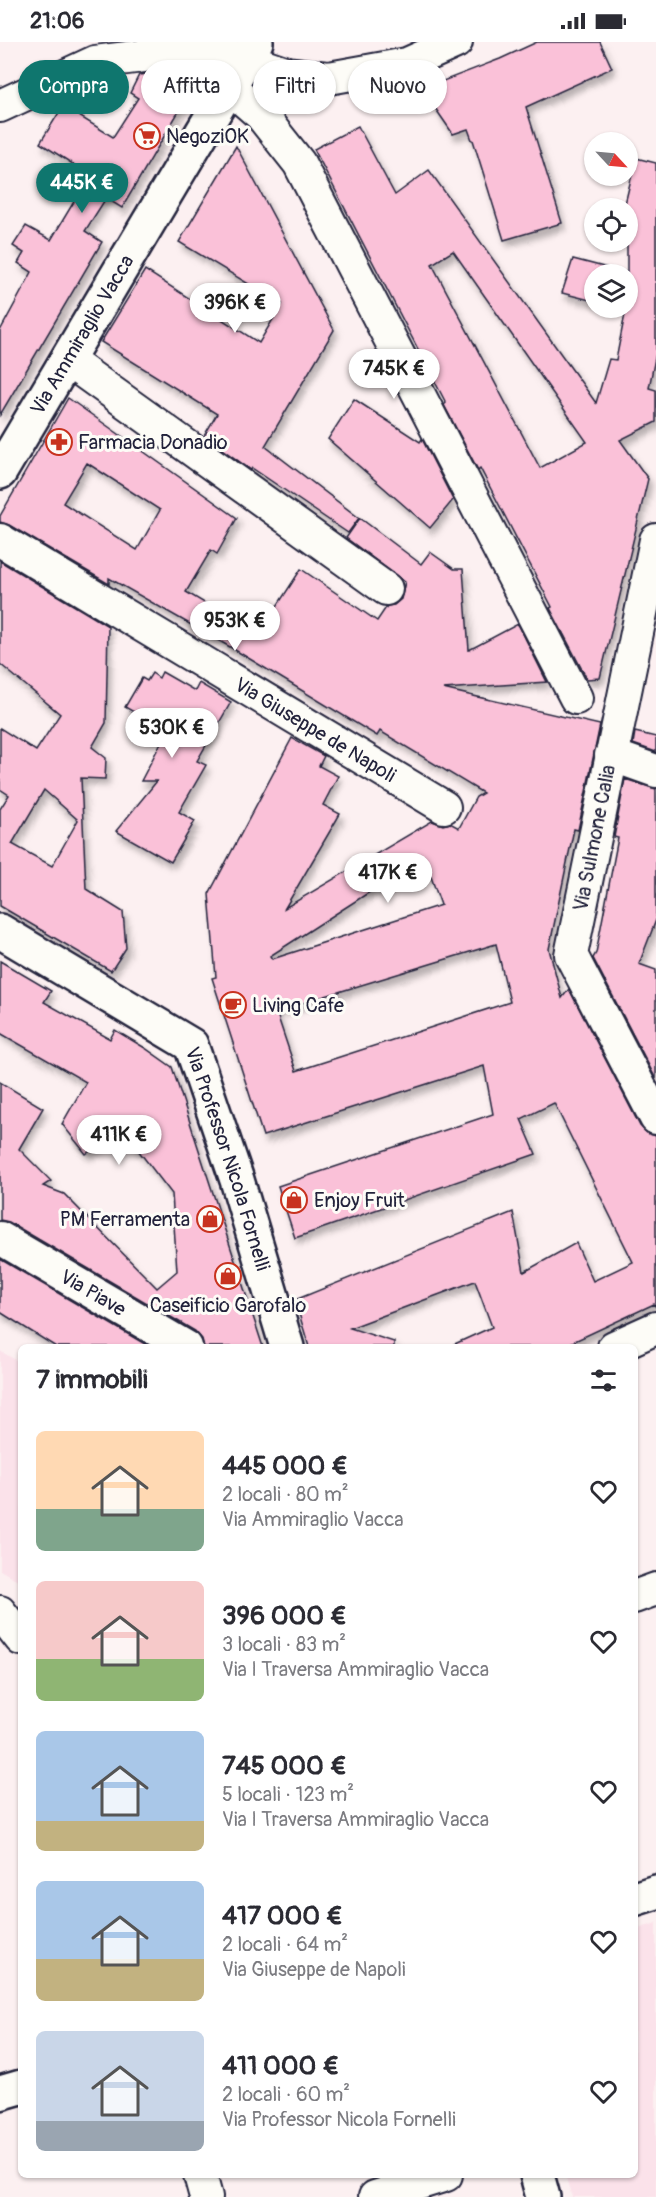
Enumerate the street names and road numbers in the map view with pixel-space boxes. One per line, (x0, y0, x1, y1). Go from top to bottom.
street label: Via Ammiraglio Vacca (25, 250, 140, 419)
street label: Via Giuseppe de Napoli (230, 672, 400, 788)
street label: Via Sulmone Calia (568, 763, 621, 913)
street label: Via Professor Nicola Fornelli (180, 1044, 275, 1274)
street label: Via Piave (56, 1264, 130, 1322)

